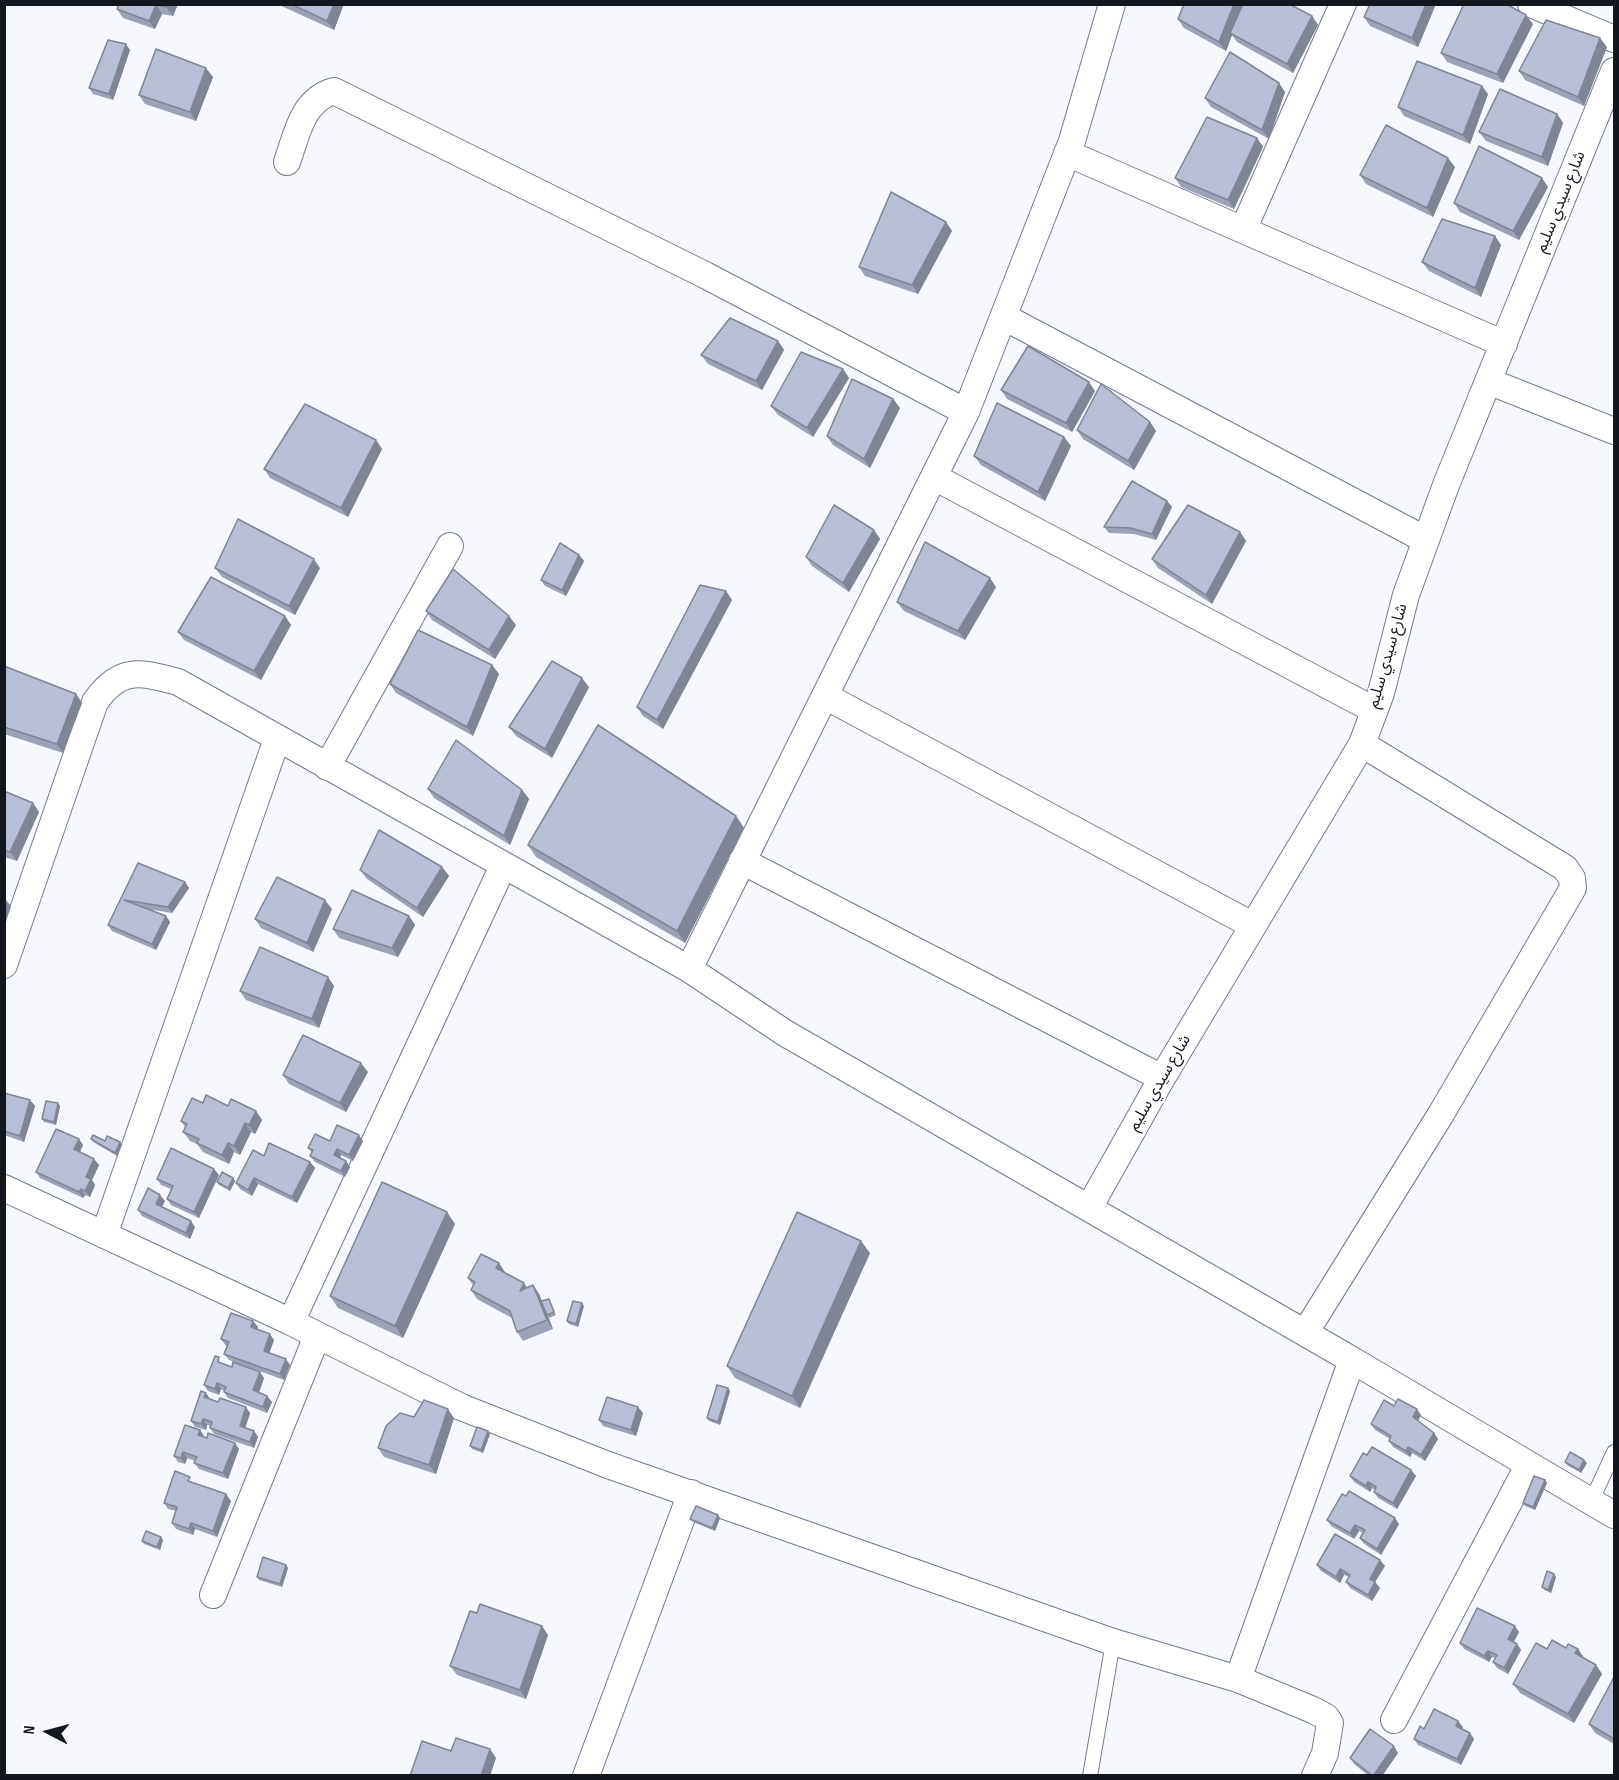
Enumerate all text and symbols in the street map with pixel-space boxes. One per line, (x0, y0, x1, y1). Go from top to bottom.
street label: شارع سيدي سليم (1532, 148, 1590, 256)
street label: شارع سيدي سليم (1364, 602, 1412, 710)
street label: شارع سيدي سليم (1125, 1032, 1195, 1134)
north arrow (18, 1702, 78, 1762)
text: N (20, 1725, 39, 1735)

